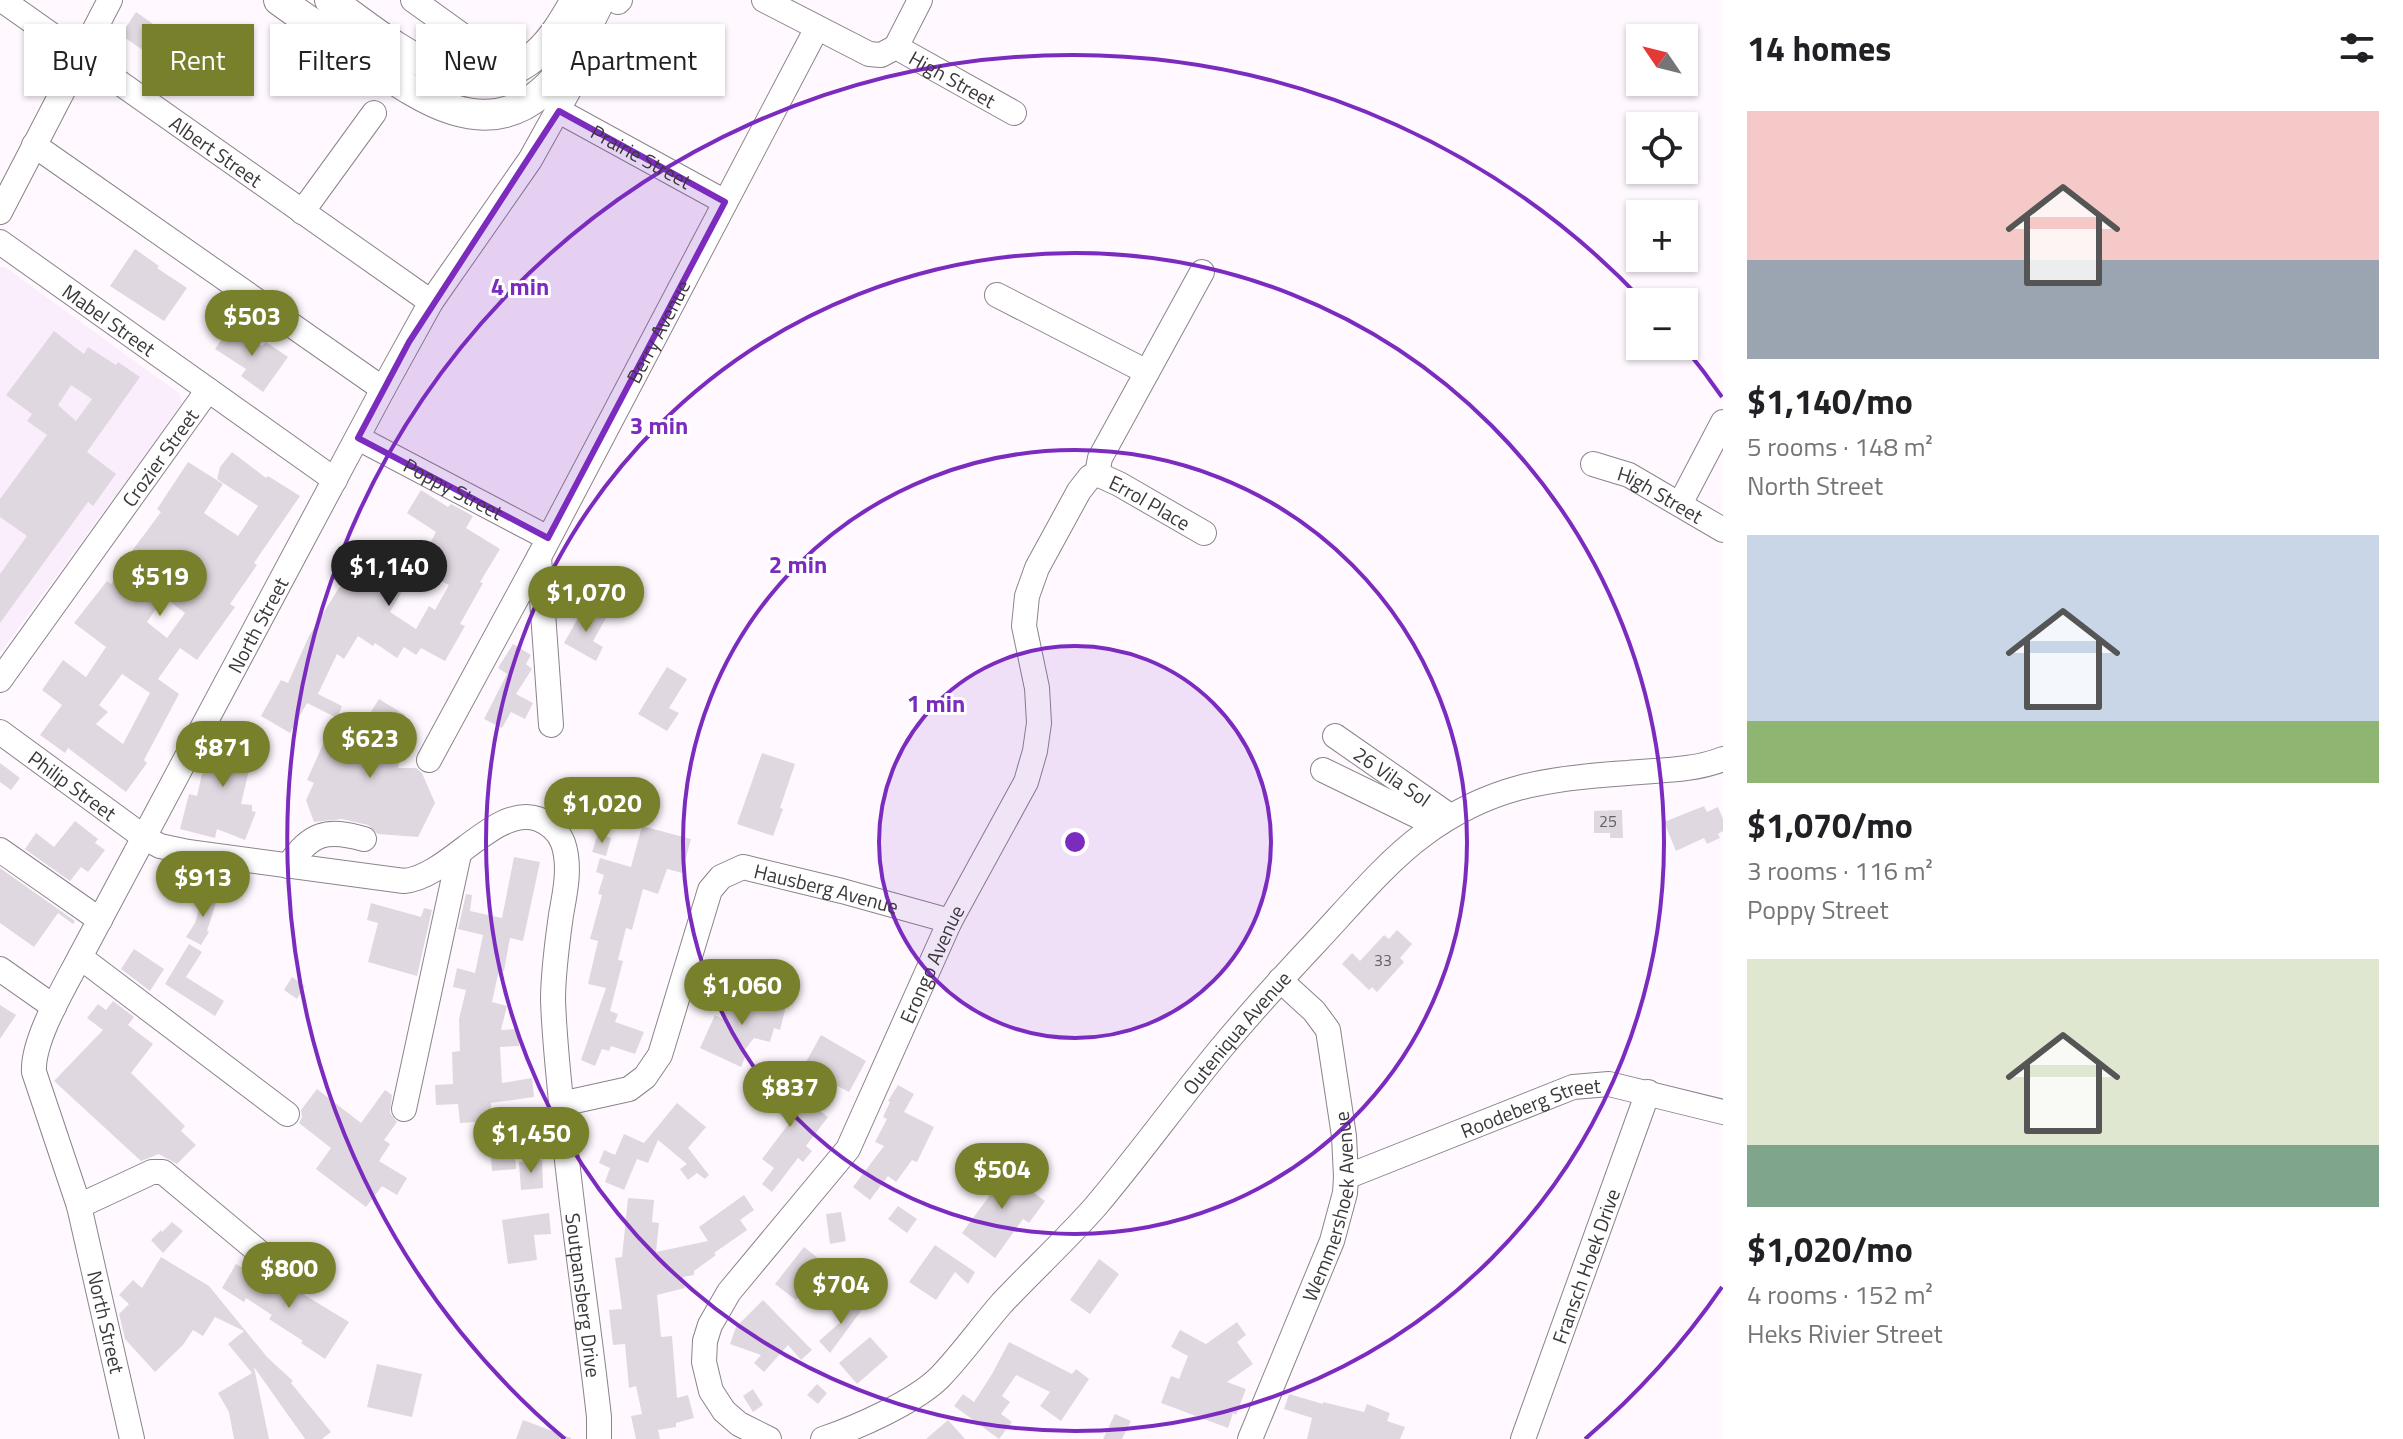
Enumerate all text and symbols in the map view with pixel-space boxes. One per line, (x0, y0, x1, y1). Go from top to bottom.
text: 14 homes (1747, 22, 1891, 74)
chip: Buy (24, 24, 126, 96)
chip: Rent (142, 24, 254, 96)
chip: Filters (270, 24, 400, 96)
chip: New (416, 24, 526, 96)
chip: Apartment (542, 24, 725, 96)
north arrow (1626, 24, 1698, 96)
map controls (1626, 24, 1698, 360)
icon: filters (2335, 26, 2379, 70)
street label: High Street (904, 42, 1002, 115)
street label: Albert Street (163, 107, 269, 194)
button: locate (1626, 112, 1698, 184)
street label: Prairie Street (585, 116, 697, 196)
icon: home (1991, 163, 2135, 307)
button: + (1626, 200, 1698, 272)
text: 4 min (491, 268, 549, 304)
street label: Berry Avenue (618, 274, 698, 388)
street label: Mabel Street (56, 276, 162, 364)
button: − (1626, 288, 1698, 360)
pin: $503 (205, 290, 299, 358)
text: $503 (223, 296, 281, 335)
text: $1,140/mo (1747, 375, 1913, 427)
street label: Crozier Street (114, 402, 206, 513)
text: 3 min (630, 407, 688, 443)
text: 5 rooms · 148 m² (1747, 427, 1933, 466)
street label: Poppy Street (398, 449, 509, 527)
street label: High Street (1614, 457, 1709, 531)
street label: Errol Place (1104, 466, 1197, 538)
text: North Street (1747, 466, 1883, 505)
pin: $1,140 (324, 540, 454, 608)
text: $1,140 (349, 546, 429, 585)
text: 2 min (769, 546, 827, 582)
pin: $519 (113, 550, 207, 618)
text: $519 (131, 556, 189, 595)
pin: $1,070 (521, 566, 651, 634)
street label: North Street (219, 571, 296, 678)
text: $1,070 (546, 572, 626, 611)
icon: home (1991, 587, 2135, 731)
text: 1 min (907, 685, 965, 721)
pin: $623 (323, 712, 417, 780)
text: $623 (341, 718, 399, 757)
pin: $871 (176, 721, 270, 789)
text: $871 (194, 727, 252, 766)
street label: 26 Vila Sol (1348, 738, 1437, 814)
street label: Philip Street (22, 742, 123, 828)
pin: $1,020 (537, 777, 667, 845)
text: $1,020 (562, 783, 642, 822)
text: $1,070/mo (1747, 799, 1913, 851)
house number: 25 (1599, 809, 1617, 833)
centre of rings (1061, 828, 1089, 856)
pin: $913 (156, 851, 250, 919)
text: 3 rooms · 116 m² (1747, 851, 1933, 890)
street label: Hausberg Avenue (751, 855, 902, 922)
text: $913 (174, 857, 232, 896)
text: Poppy Street (1747, 890, 1889, 929)
street label: Erongo Avenue (891, 899, 972, 1028)
house number: 33 (1374, 948, 1392, 972)
pin: $1,060 (677, 959, 807, 1027)
street label: Outeniqua Avenue (1174, 963, 1298, 1101)
text: $1,060 (702, 965, 782, 1004)
icon: home (1991, 1011, 2135, 1155)
pin: $837 (743, 1061, 837, 1129)
text: $837 (761, 1067, 819, 1106)
street label: Roodeberg Street (1456, 1069, 1602, 1146)
pin: $1,450 (466, 1107, 596, 1175)
street label: Wemmershoek Avenue (1293, 1109, 1362, 1306)
text: $1,450 (491, 1113, 571, 1152)
pin: $504 (955, 1143, 1049, 1211)
text: $504 (973, 1149, 1031, 1188)
street label: Fransch Hoek Drive (1543, 1184, 1628, 1348)
street label: Soutpansberg Drive (558, 1211, 610, 1379)
text: $1,020/mo (1747, 1223, 1913, 1275)
pin: $800 (242, 1242, 336, 1310)
text: $800 (260, 1248, 318, 1287)
pin: $704 (794, 1258, 888, 1326)
text: $704 (812, 1264, 870, 1303)
street label: North Street (79, 1268, 133, 1376)
text: 4 rooms · 152 m² (1747, 1275, 1933, 1314)
text: Heks Rivier Street (1747, 1314, 1943, 1353)

